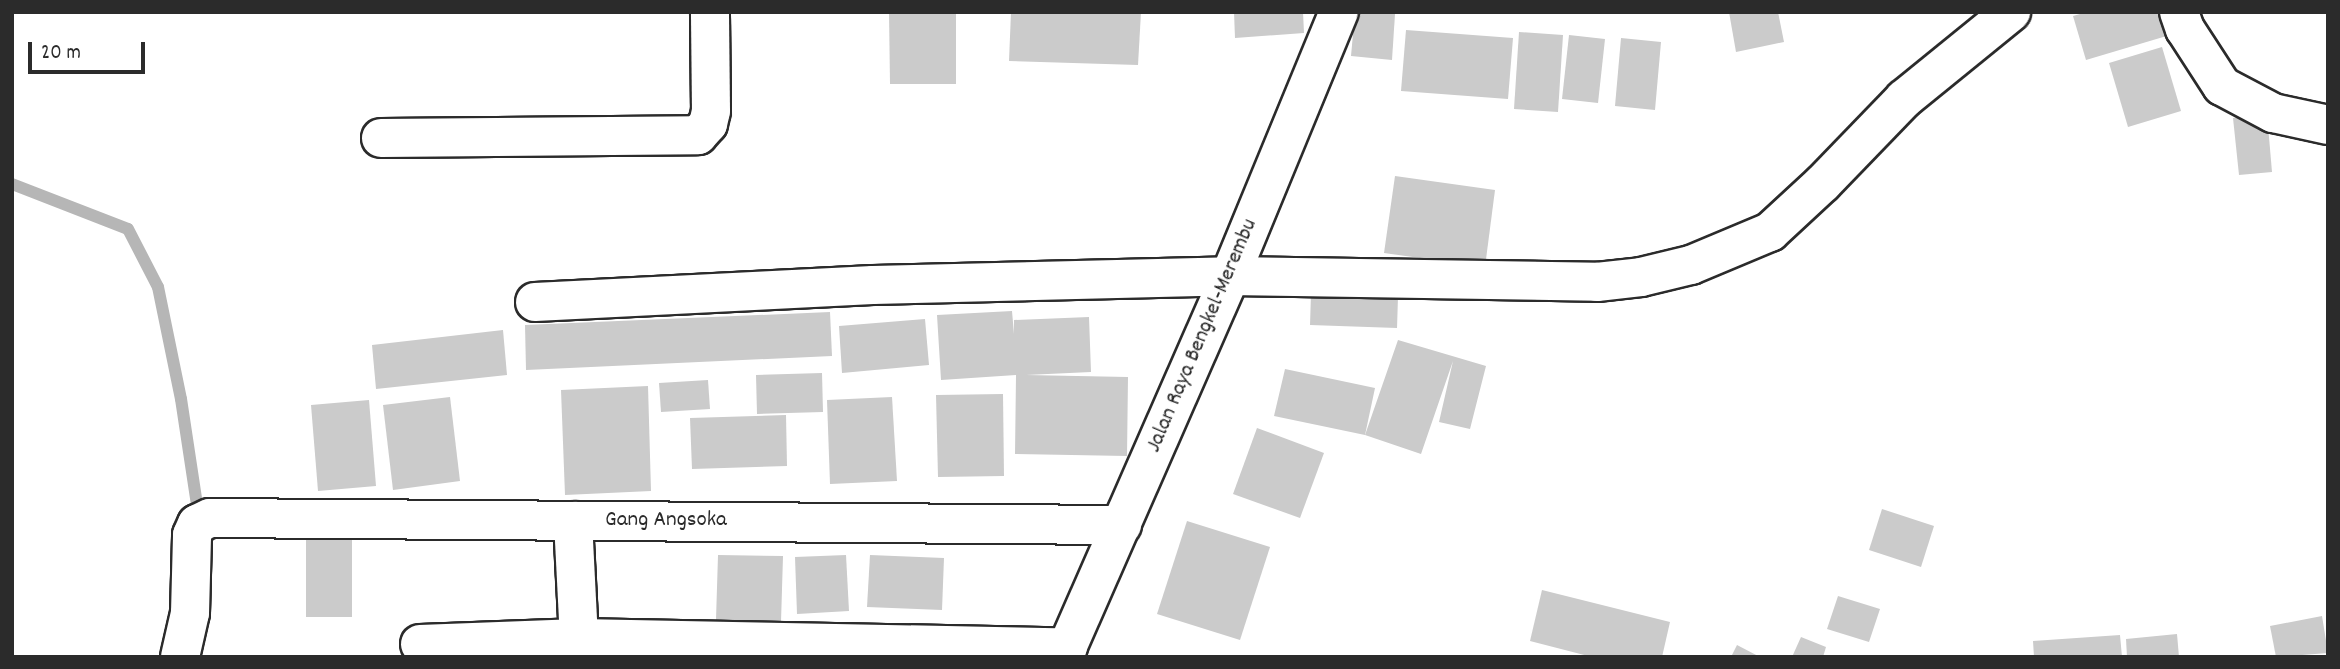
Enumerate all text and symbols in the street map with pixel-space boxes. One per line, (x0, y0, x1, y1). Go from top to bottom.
scale bar (32, 28, 149, 72)
text: 20 m (41, 39, 81, 69)
street label: Jalan Raya Bengkel-Merembu (1141, 215, 1265, 457)
street label: Gang Angsoka (605, 507, 727, 535)

